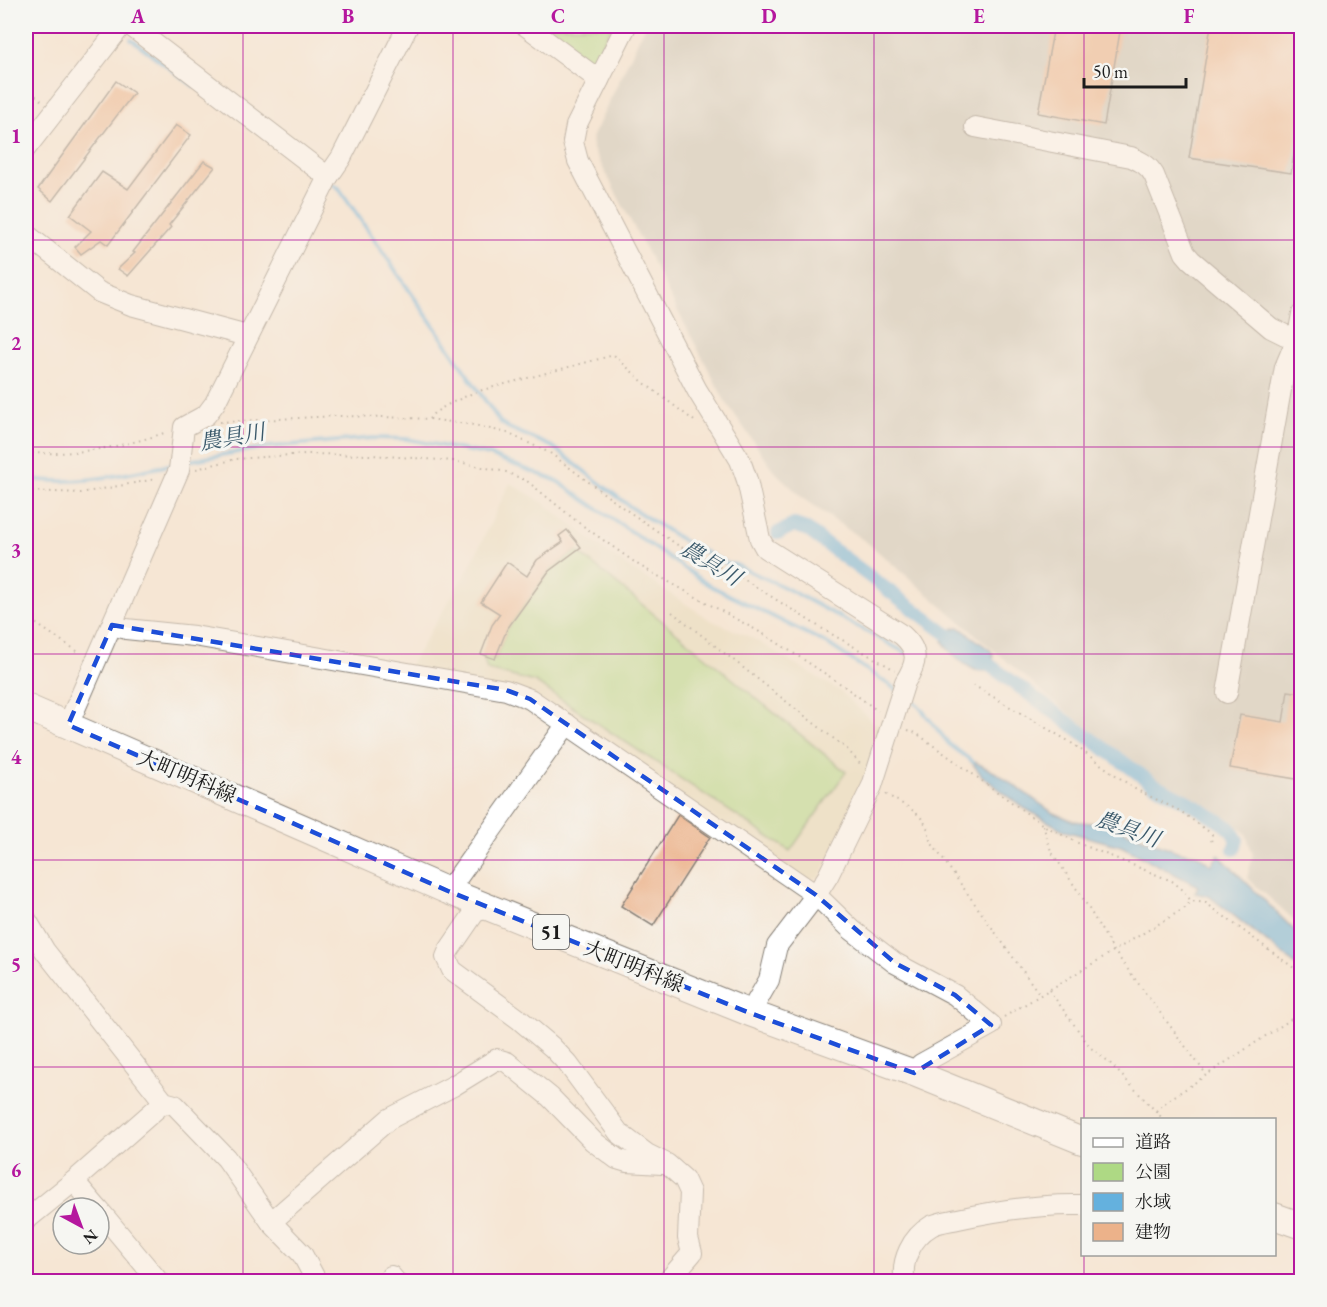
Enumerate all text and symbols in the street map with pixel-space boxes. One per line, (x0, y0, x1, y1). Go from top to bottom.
text: A (130, 3, 146, 29)
text: B (342, 3, 354, 29)
text: C (551, 3, 565, 29)
text: D (761, 3, 777, 29)
text: E (973, 3, 985, 29)
text: F (1184, 3, 1195, 29)
scale bar (1084, 51, 1186, 89)
text: 50 m (1093, 60, 1128, 83)
text: 1 (11, 123, 21, 149)
text: 2 (11, 330, 22, 356)
water label: 農具川 (197, 417, 269, 457)
water label: 農具川 (675, 534, 748, 593)
text: 3 (11, 537, 21, 563)
street label: 大町明科線 (133, 743, 241, 809)
text: 4 (11, 744, 22, 770)
water label: 農具川 (1092, 804, 1166, 855)
road number: 51 (533, 915, 569, 949)
street label: 大町明科線 (580, 934, 688, 998)
text: 5 (11, 951, 21, 977)
legend (1081, 1118, 1276, 1256)
text: 道路 (1135, 1130, 1171, 1153)
text: 6 (11, 1157, 22, 1183)
text: 公園 (1135, 1160, 1171, 1183)
text: 水域 (1135, 1190, 1171, 1213)
north arrow (51, 1196, 111, 1256)
text: 建物 (1135, 1220, 1171, 1243)
text: N (79, 1225, 102, 1249)

